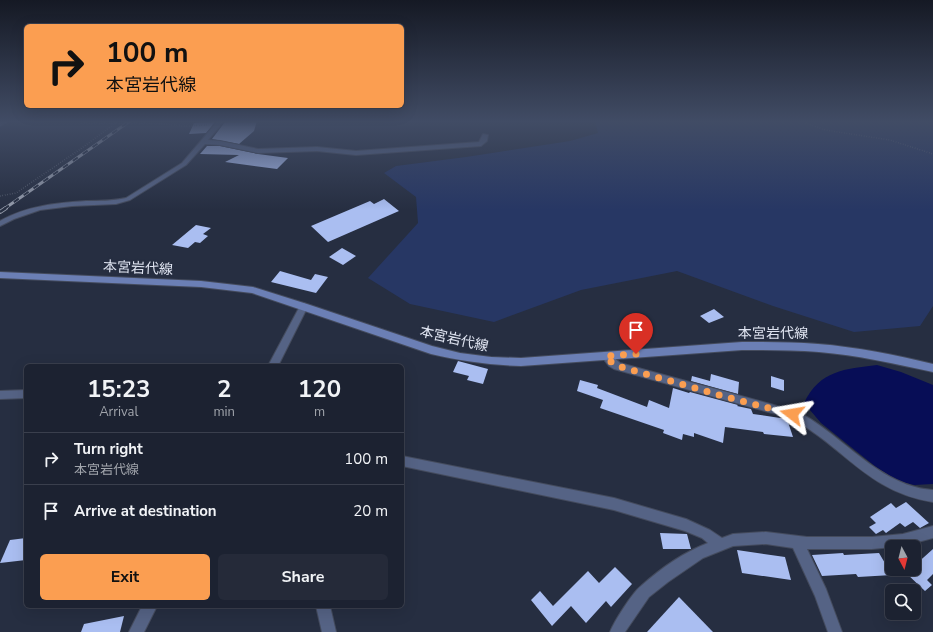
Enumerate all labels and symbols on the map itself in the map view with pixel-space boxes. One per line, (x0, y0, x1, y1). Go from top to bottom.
street label: 本宮岩代線 (103, 257, 173, 279)
pin (619, 313, 653, 354)
street label: 本宮岩代線 (418, 322, 490, 356)
street label: 本宮岩代線 (738, 324, 808, 343)
position arrow (771, 393, 813, 435)
north arrow (885, 540, 921, 576)

